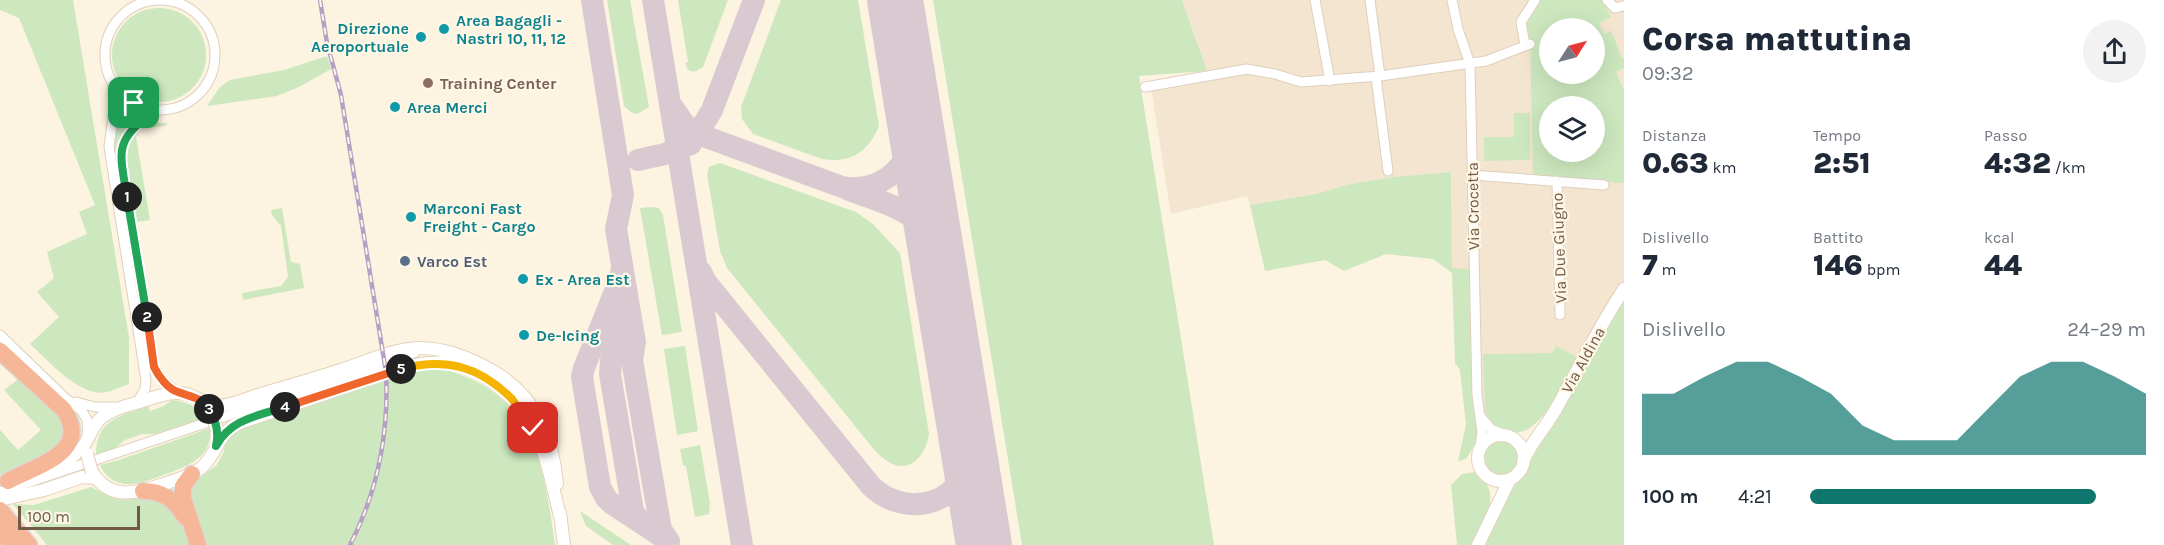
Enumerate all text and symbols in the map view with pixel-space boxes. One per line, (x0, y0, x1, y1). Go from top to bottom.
place label: Area Bagagli - Nastri 10, 11, 12 (456, 11, 566, 48)
north arrow (1539, 18, 1605, 84)
map controls (1539, 18, 1605, 162)
place label: Direzione Aeroportuale (311, 19, 409, 56)
text: Corsa mattutina (1642, 20, 1912, 58)
button: share (2083, 20, 2146, 83)
marker: Area Bagagli - Nastri 10, 11, 12 (437, 22, 451, 36)
marker: Direzione Aeroportuale (414, 30, 428, 44)
text: 09:32 (1642, 62, 1693, 85)
place label: Training Center (440, 74, 557, 93)
marker: Training Center (421, 76, 435, 90)
pin (108, 77, 159, 128)
icon: arrive (117, 86, 150, 119)
button: layers (1539, 96, 1605, 162)
place label: Area Merci (407, 98, 488, 117)
marker: Area Merci (388, 100, 402, 114)
text: Distanza (1642, 126, 1707, 145)
text: Tempo (1813, 126, 1861, 145)
text: Passo (1984, 126, 2027, 145)
text: 0.63 (1642, 145, 1709, 181)
text: 2:51 (1813, 145, 1871, 181)
text: 4:32 (1984, 145, 2051, 181)
text: km (1709, 158, 1737, 177)
text: /km (2051, 158, 2086, 177)
street label: Via Crocetta (1463, 162, 1483, 250)
pin: 1 (112, 182, 142, 212)
text: 1 (124, 187, 130, 206)
street label: Via Due Giugno (1548, 192, 1570, 304)
place label: Marconi Fast Freight - Cargo (423, 199, 535, 236)
marker: Marconi Fast Freight - Cargo (404, 210, 418, 224)
text: Dislivello (1642, 228, 1709, 247)
text: Battito (1813, 228, 1863, 247)
text: kcal (1984, 228, 2015, 247)
text: 7 (1642, 247, 1658, 283)
text: 146 (1813, 247, 1863, 283)
text: 44 (1984, 247, 2022, 283)
place label: Varco Est (417, 252, 487, 271)
marker: Varco Est (398, 254, 412, 268)
text: m (1658, 260, 1677, 279)
text: bpm (1863, 260, 1900, 279)
place label: Ex - Area Est (535, 270, 630, 289)
marker: Ex - Area Est (516, 272, 530, 286)
pin: 2 (132, 302, 162, 332)
text: 2 (142, 307, 152, 326)
text: Dislivello (1642, 318, 1726, 341)
text: 24–29 m (2067, 318, 2146, 341)
street label: Via Aldina (1557, 324, 1609, 396)
place label: De-Icing (536, 326, 599, 345)
marker: De-Icing (517, 328, 531, 342)
pin: 5 (386, 354, 416, 384)
text: 5 (396, 359, 406, 378)
pin: 4 (270, 392, 300, 422)
pin: 3 (194, 394, 224, 424)
text: 4 (280, 397, 290, 416)
text: 3 (204, 399, 214, 418)
pin (507, 402, 558, 453)
icon: check (516, 411, 549, 444)
text: 100 m (1642, 485, 1698, 508)
text: 4:21 (1738, 485, 1772, 508)
scale bar (18, 503, 140, 530)
text: 100 m (27, 507, 70, 526)

